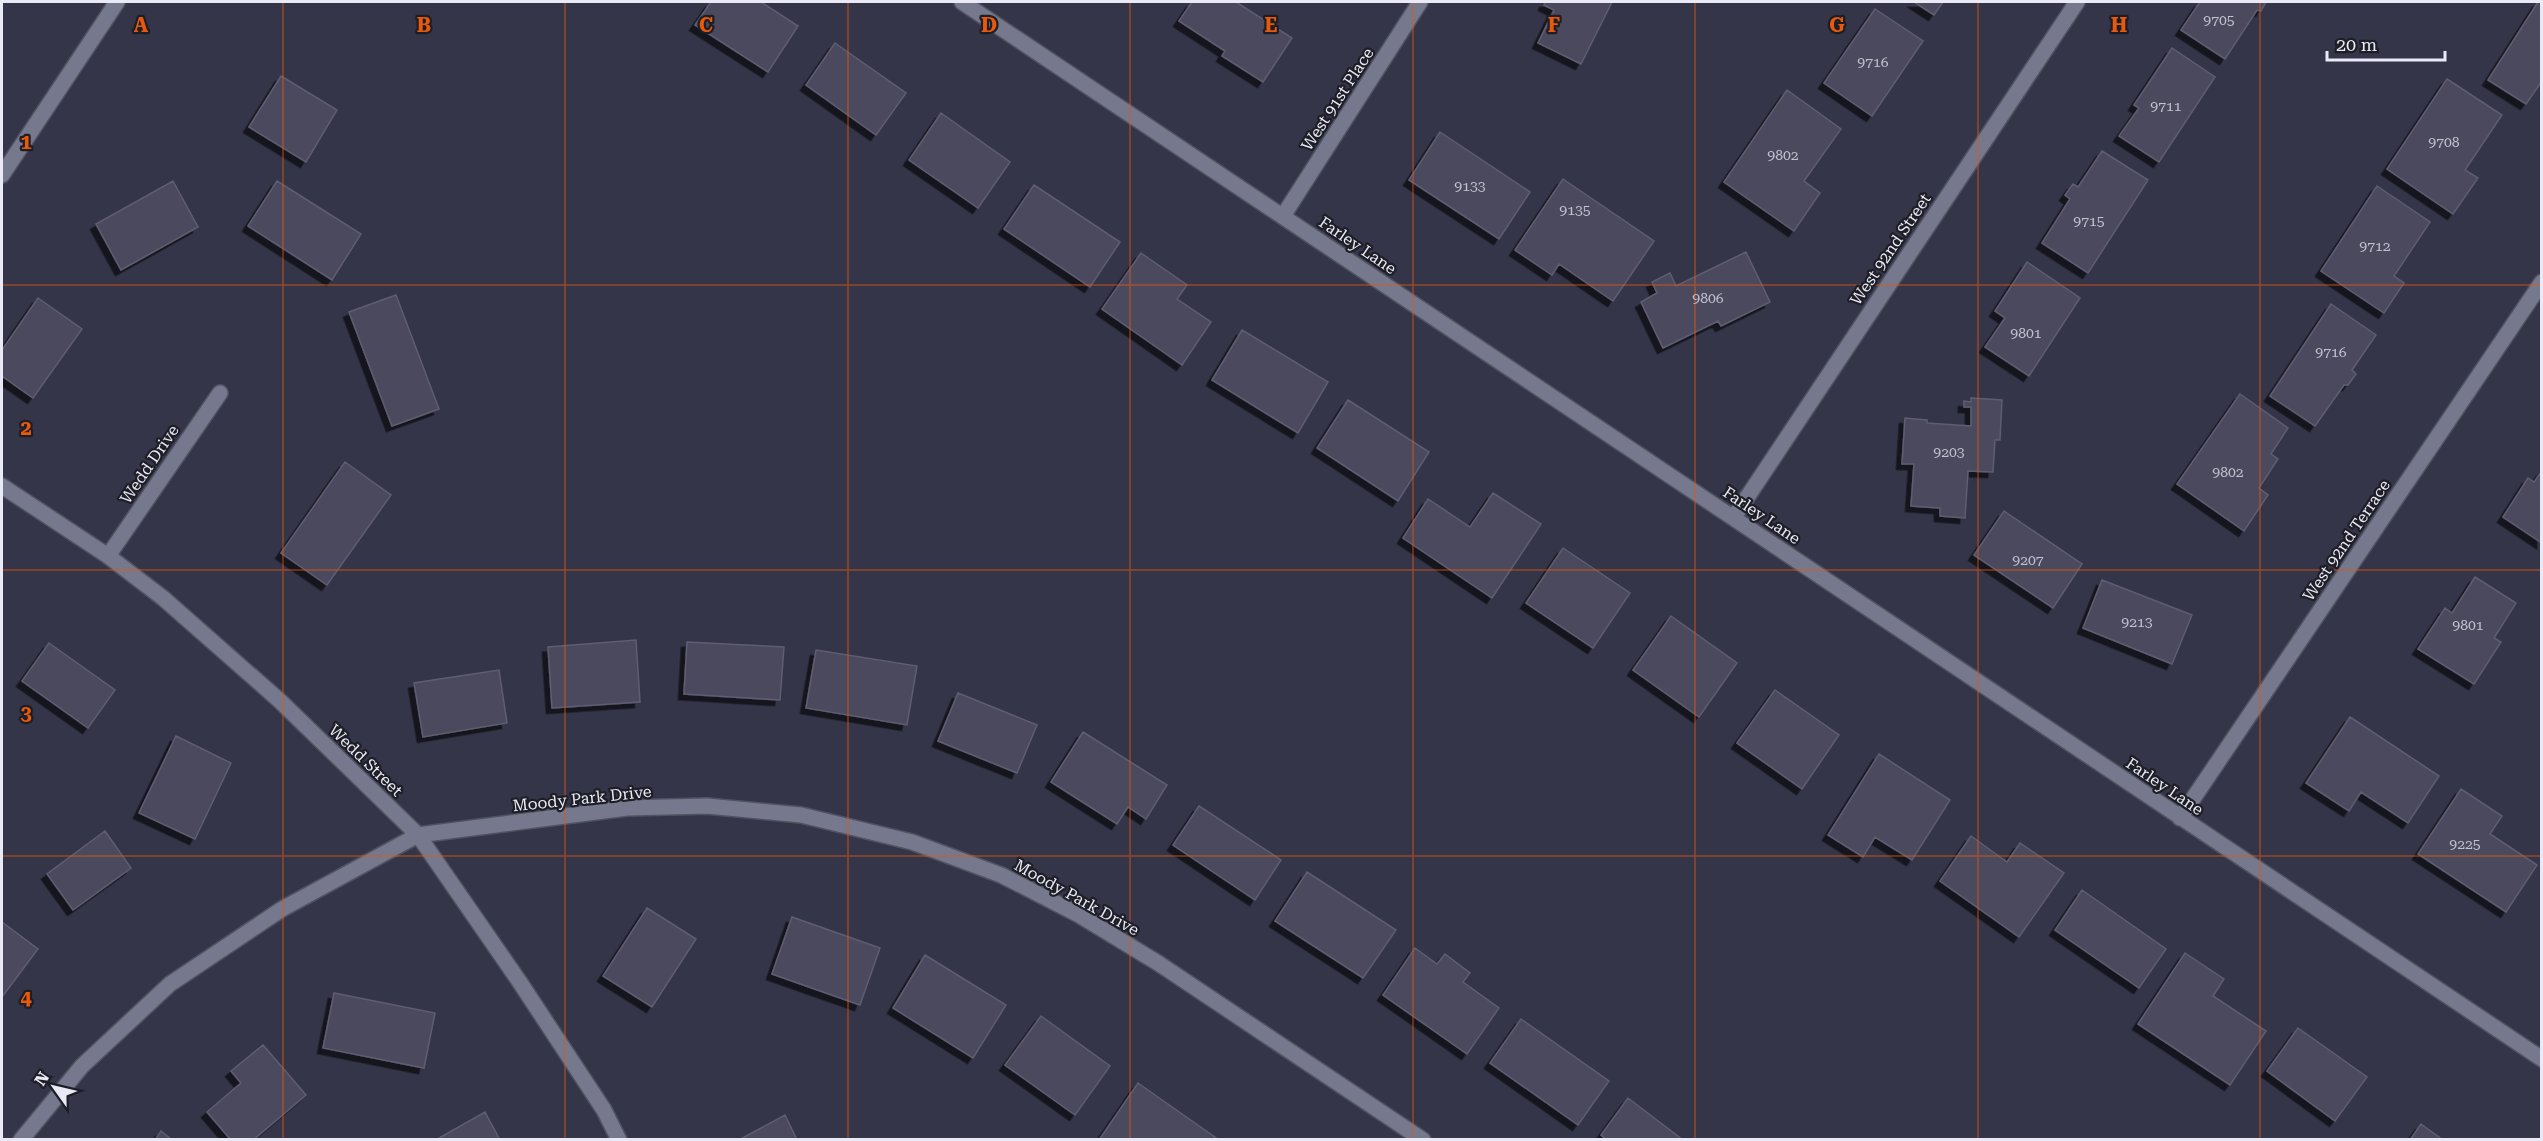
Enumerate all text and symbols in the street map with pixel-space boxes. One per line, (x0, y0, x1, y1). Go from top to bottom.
house number: 9705 (2203, 12, 2235, 28)
text: A (134, 13, 149, 37)
text: B (417, 13, 431, 37)
text: C (699, 13, 713, 37)
text: D (981, 13, 997, 37)
text: E (1265, 13, 1278, 37)
text: F (1548, 13, 1560, 37)
text: G (1829, 13, 1845, 37)
text: H (2111, 13, 2127, 37)
scale bar (2327, 24, 2446, 62)
text: 20 m (2336, 34, 2377, 55)
street label: West 91st Place (1297, 44, 1378, 154)
house number: 9716 (1857, 54, 1889, 70)
house number: 9711 (2150, 98, 2182, 114)
text: 1 (20, 130, 32, 154)
house number: 9708 (2428, 134, 2460, 150)
house number: 9802 (1767, 147, 1799, 163)
house number: 9133 (1454, 178, 1486, 194)
street label: West 92nd Street (1846, 190, 1935, 309)
house number: 9135 (1559, 202, 1591, 218)
street label: Farley Lane (1316, 213, 1400, 278)
house number: 9715 (2073, 213, 2105, 229)
house number: 9712 (2359, 238, 2391, 254)
house number: 9806 (1692, 290, 1724, 306)
house number: 9801 (2010, 325, 2042, 341)
house number: 9716 (2315, 344, 2347, 360)
text: 2 (20, 416, 32, 440)
street label: Wedd Drive (116, 421, 183, 507)
house number: 9203 (1933, 444, 1965, 460)
house number: 9802 (2212, 464, 2244, 480)
street label: West 92nd Terrace (2299, 476, 2394, 605)
street label: Farley Lane (1720, 483, 1804, 548)
house number: 9207 (2012, 552, 2044, 568)
house number: 9213 (2121, 614, 2153, 630)
house number: 9801 (2452, 617, 2484, 633)
text: 3 (20, 701, 32, 725)
street label: Wedd Street (325, 721, 406, 800)
street label: Farley Lane (2123, 754, 2207, 819)
street label: Moody Park Drive (512, 782, 653, 815)
house number: 9225 (2449, 836, 2481, 852)
street label: Moody Park Drive (1011, 855, 1143, 940)
text: 4 (20, 986, 32, 1010)
north arrow (24, 1057, 84, 1117)
text: N (31, 1068, 53, 1089)

